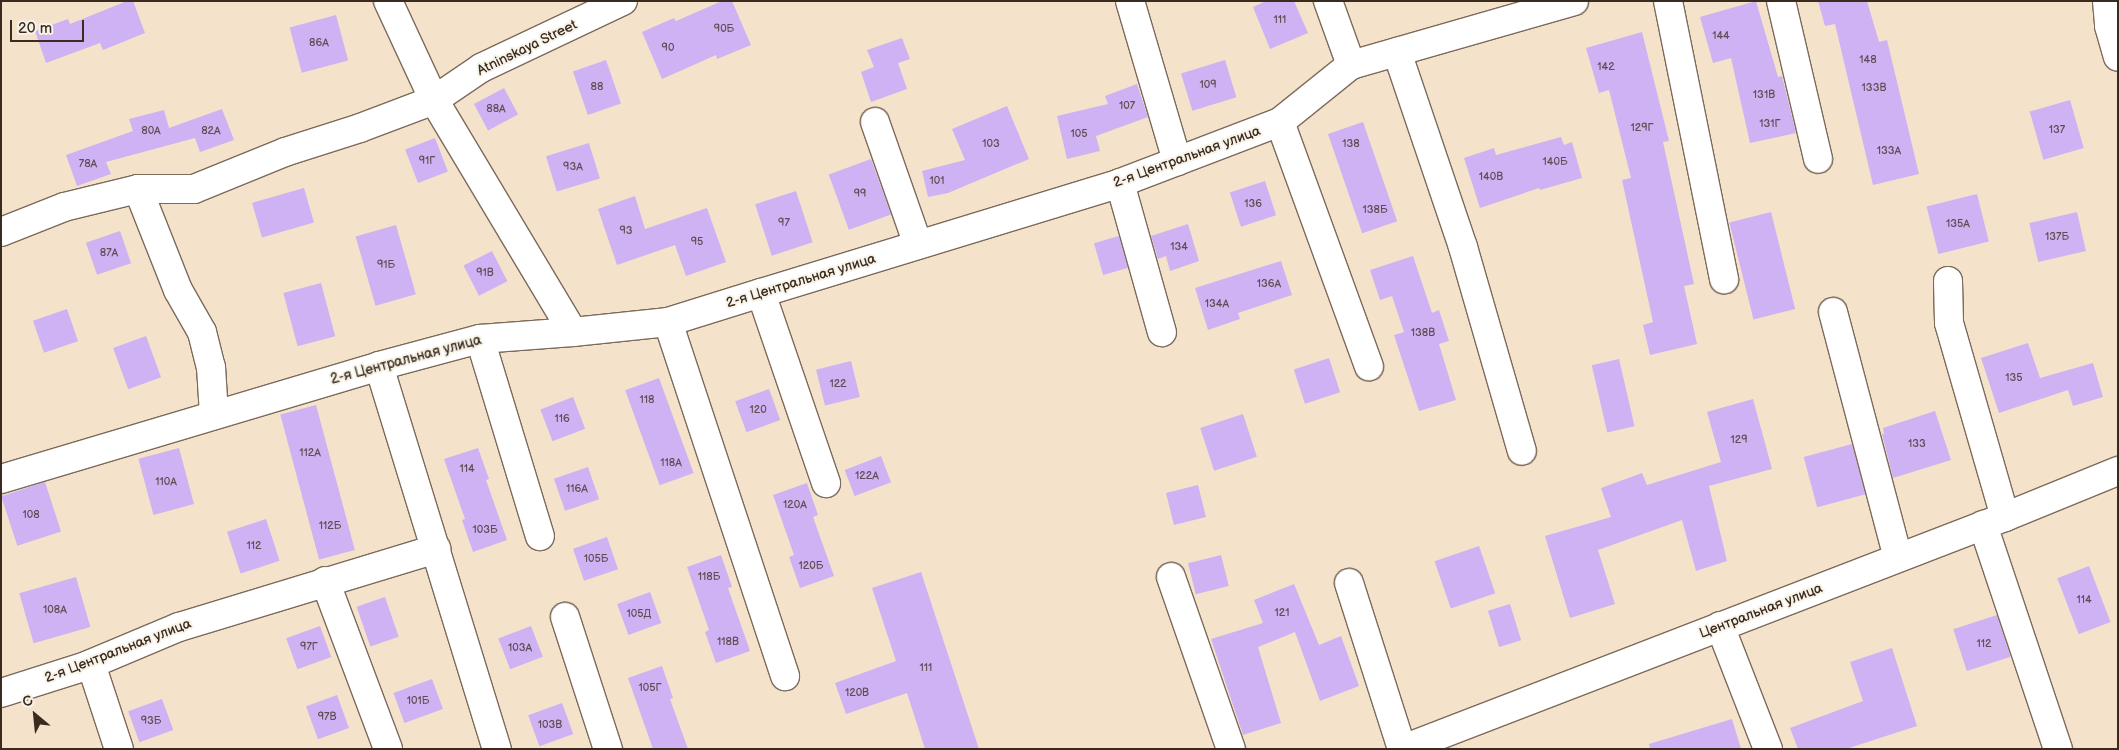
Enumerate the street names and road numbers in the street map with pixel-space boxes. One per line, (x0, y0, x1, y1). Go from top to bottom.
street label: Atninskaya Street (474, 16, 580, 80)
street label: 2-я Центральная улица (1111, 123, 1263, 191)
street label: 2-я Центральная улица (724, 250, 878, 312)
street label: 2-я Центральная улица (329, 332, 483, 388)
street label: Центральная улица (1697, 580, 1825, 642)
street label: 2-я Центральная улица (42, 615, 194, 687)

